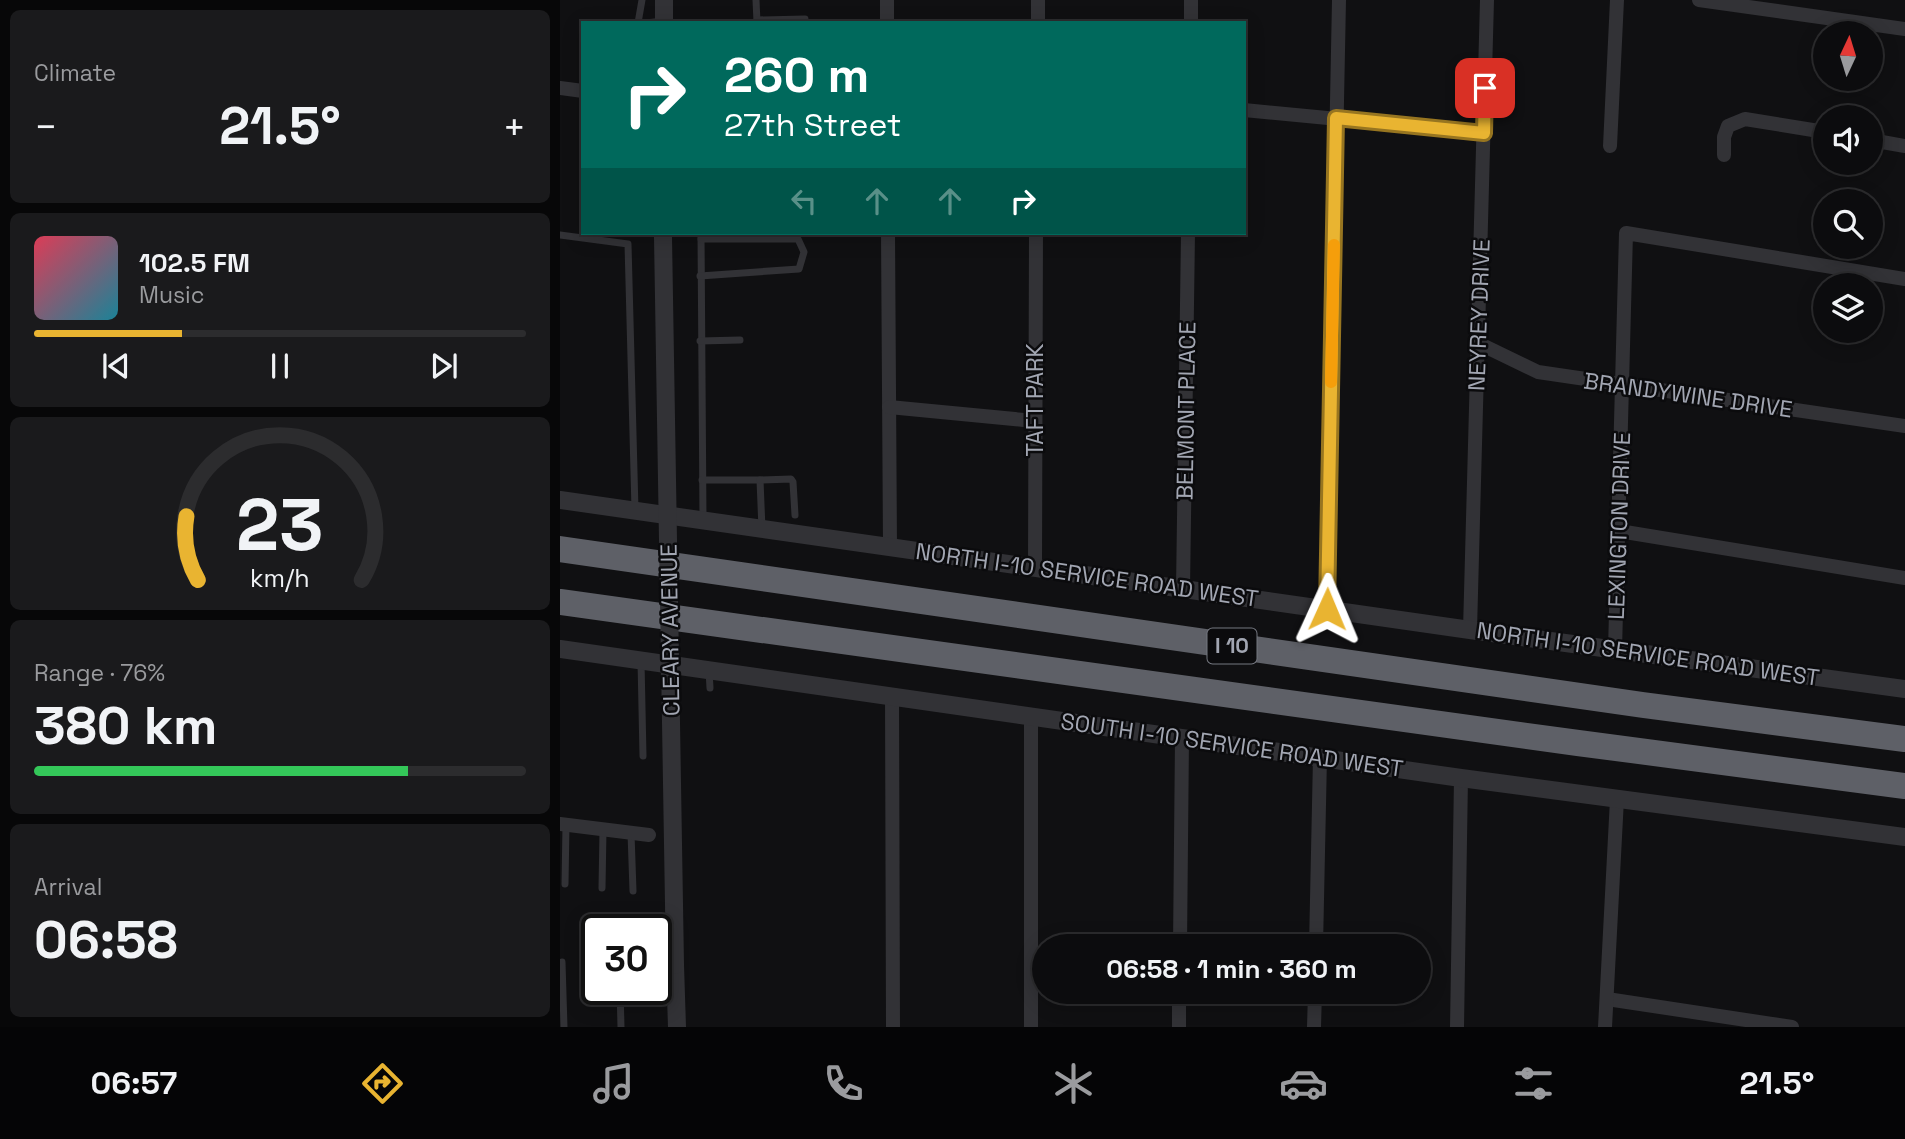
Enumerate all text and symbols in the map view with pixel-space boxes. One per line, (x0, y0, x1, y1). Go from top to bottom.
north arrow (1813, 21, 1883, 91)
map controls (1813, 21, 1883, 343)
text: 260 m (724, 44, 869, 106)
icon: right (609, 49, 700, 140)
text: Climate (34, 58, 116, 88)
pin (1455, 58, 1515, 118)
icon: arrive (1466, 69, 1504, 107)
text: 21.5° (219, 93, 341, 159)
text: − (34, 103, 58, 151)
text: + (502, 103, 526, 151)
text: 27th Street (724, 105, 901, 145)
button: sound (1813, 105, 1883, 175)
icon: left (785, 182, 823, 220)
icon: ahead (858, 182, 896, 220)
icon: ahead (931, 182, 969, 220)
icon: right (1004, 182, 1042, 220)
button: search (1813, 189, 1883, 259)
street label: NEYREY DRIVE (1461, 239, 1497, 391)
text: 102.5 FM (139, 246, 250, 280)
button: layers (1813, 273, 1883, 343)
text: Music (139, 280, 204, 310)
street label: BELMONT PLACE (1169, 322, 1203, 500)
street label: TAFT PARK (1020, 343, 1050, 457)
icon: previous (97, 347, 135, 385)
icon: pause (261, 347, 299, 385)
icon: next (425, 347, 463, 385)
street label: BRANDYWINE DRIVE (1582, 365, 1794, 425)
street label: LEXINGTON DRIVE (1601, 432, 1637, 620)
text: 23 (236, 478, 324, 571)
street label: NORTH I-10 SERVICE ROAD WEST (914, 536, 1260, 614)
street label: CLEARY AVENUE (653, 544, 687, 716)
text: km/h (250, 561, 310, 593)
position arrow (1290, 572, 1364, 646)
street label: NORTH I-10 SERVICE ROAD WEST (1475, 615, 1821, 693)
road number: I 10 (1208, 628, 1256, 664)
text: Range · 76% (34, 658, 165, 688)
text: 380 km (34, 693, 217, 759)
street label: SOUTH I-10 SERVICE ROAD WEST (1059, 706, 1405, 784)
text: Arrival (34, 872, 102, 902)
text: 06:58 (34, 907, 178, 973)
speed limit sign: 30 (581, 914, 672, 1005)
text: 06:58 · 1 min · 360 m (1106, 952, 1357, 986)
icon: directions (358, 1059, 407, 1108)
icon: music (589, 1059, 638, 1108)
icon: phone (819, 1059, 868, 1108)
icon: climate (1049, 1059, 1098, 1108)
icon: car (1279, 1059, 1328, 1108)
icon: filters (1509, 1059, 1558, 1108)
text: 06:57 (91, 1063, 177, 1103)
text: 21.5° (1740, 1063, 1814, 1103)

